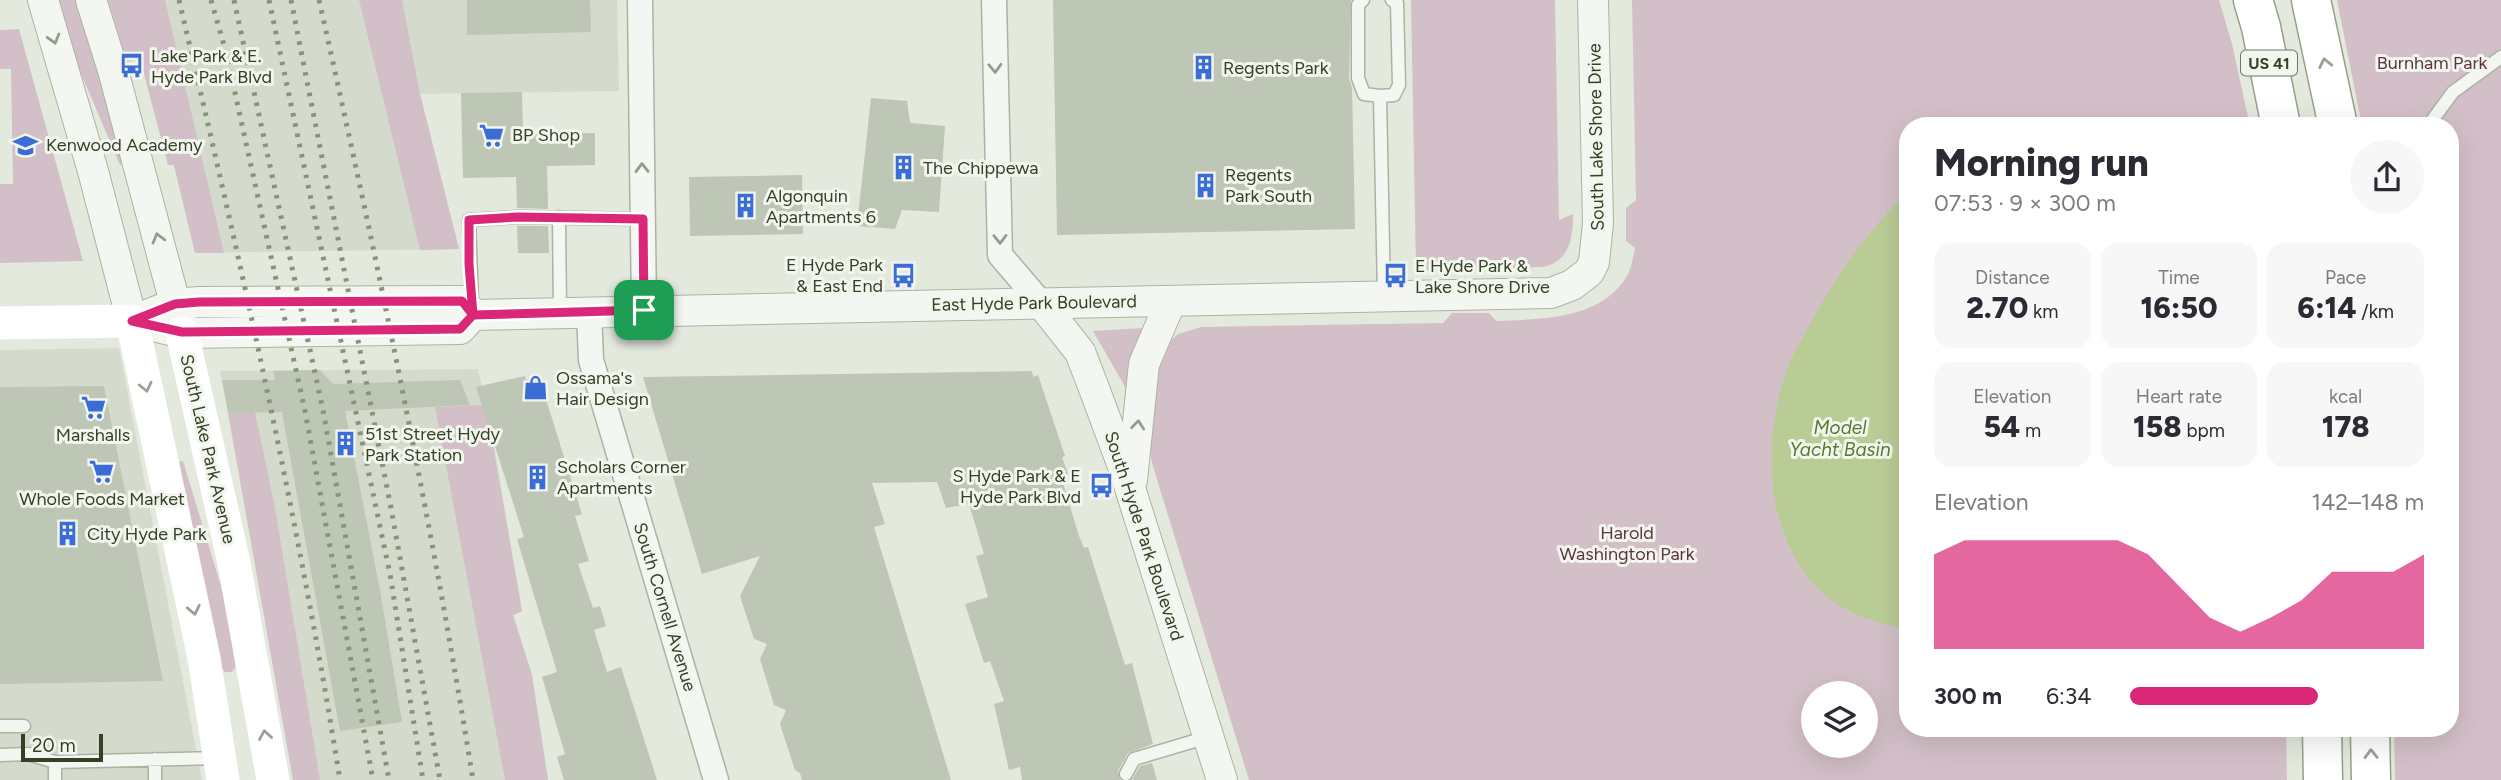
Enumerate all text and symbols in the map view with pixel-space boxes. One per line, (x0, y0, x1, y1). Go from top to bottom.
one-way arrow (46, 33, 60, 45)
street label: South Lake Shore Drive (1583, 43, 1609, 231)
place label: Lake Park & E. Hyde Park Blvd (151, 45, 272, 88)
road number: US 41 (2241, 50, 2297, 76)
bus stop icon: Lake Park & E. Hyde Park Blvd (117, 52, 145, 80)
park label: Burnham Park (2377, 52, 2487, 74)
building icon: Regents Park (1189, 54, 1217, 82)
place label: Regents Park (1223, 57, 1329, 79)
one-way arrow (2319, 57, 2334, 69)
one-way arrow (988, 63, 1003, 74)
supermarket icon: BP Shop (478, 121, 506, 149)
place label: BP Shop (512, 124, 580, 146)
school or university icon: Kenwood Academy (12, 131, 40, 159)
place label: Kenwood Academy (46, 134, 203, 156)
text: Morning run (1934, 140, 2149, 186)
button: share (2350, 140, 2424, 214)
building icon: The Chippewa (889, 154, 917, 182)
place label: The Chippewa (923, 157, 1038, 179)
one-way arrow (634, 163, 650, 173)
place label: Regents Park South (1225, 164, 1312, 207)
building icon: Regents Park South (1191, 171, 1219, 199)
place label: Algonquin Apartments 6 (766, 185, 876, 228)
text: 07:53 · 9 × 300 m (1934, 189, 2116, 217)
building icon: Algonquin Apartments 6 (732, 192, 760, 220)
one-way arrow (152, 232, 166, 244)
one-way arrow (992, 234, 1008, 245)
place label: E Hyde Park & East End (786, 254, 883, 297)
place label: E Hyde Park & Lake Shore Drive (1415, 255, 1550, 298)
bus stop icon: E Hyde Park & East End (889, 261, 917, 289)
bus stop icon: E Hyde Park & Lake Shore Drive (1381, 262, 1409, 290)
text: Distance (1975, 266, 2050, 289)
text: Time (2158, 266, 2200, 289)
text: Pace (2325, 266, 2366, 289)
pin (614, 280, 674, 340)
text: 2.70 (1966, 289, 2028, 326)
text: 16:50 (2140, 289, 2218, 326)
text: 6:14 (2297, 289, 2357, 326)
street label: East Hyde Park Boulevard (931, 290, 1137, 316)
icon: arrive (625, 291, 663, 329)
text: km (2028, 300, 2058, 323)
text: /km (2357, 300, 2394, 323)
street label: South Lake Park Avenue (175, 352, 241, 546)
place label: Ossama's Hair Design (556, 367, 649, 410)
shop icon: Ossama's Hair Design (522, 374, 550, 402)
one-way arrow (138, 381, 153, 393)
text: Elevation (1973, 385, 2051, 408)
text: Heart rate (2136, 385, 2222, 408)
text: kcal (2329, 385, 2362, 408)
supermarket icon: Marshalls (79, 394, 107, 422)
text: 54 (1984, 408, 2020, 445)
text: 158 (2133, 408, 2182, 445)
text: 178 (2322, 408, 2370, 445)
water label: Model Yacht Basin (1789, 416, 1891, 461)
one-way arrow (1130, 419, 1145, 431)
text: m (2020, 419, 2041, 442)
text: bpm (2182, 419, 2225, 442)
place label: 51st Street Hydy Park Station (365, 423, 501, 466)
place label: Marshalls (56, 424, 130, 446)
street label: South Hyde Park Boulevard (1100, 428, 1188, 644)
building icon: 51st Street Hydy Park Station (331, 430, 359, 458)
place label: Scholars Corner Apartments (557, 456, 686, 499)
supermarket icon: Whole Foods Market (88, 458, 116, 486)
building icon: Scholars Corner Apartments (523, 463, 551, 491)
place label: S Hyde Park & E Hyde Park Blvd (953, 465, 1081, 508)
bus stop icon: S Hyde Park & E Hyde Park Blvd (1087, 472, 1115, 500)
place label: Whole Foods Market (19, 488, 185, 510)
text: Elevation (1934, 488, 2029, 516)
text: 142–148 m (2312, 488, 2424, 516)
building icon: City Hyde Park (53, 520, 81, 548)
street label: South Cornell Avenue (629, 520, 701, 694)
park label: Harold Washington Park (1560, 522, 1695, 565)
place label: City Hyde Park (87, 523, 207, 545)
one-way arrow (186, 604, 201, 616)
map controls (1801, 681, 1878, 758)
button: layers (1801, 681, 1878, 758)
text: 300 m (1934, 682, 2002, 710)
text: 6:34 (2046, 682, 2092, 710)
one-way arrow (258, 729, 273, 741)
scale bar (21, 731, 103, 763)
text: 20 m (32, 734, 76, 757)
one-way arrow (2363, 748, 2379, 759)

